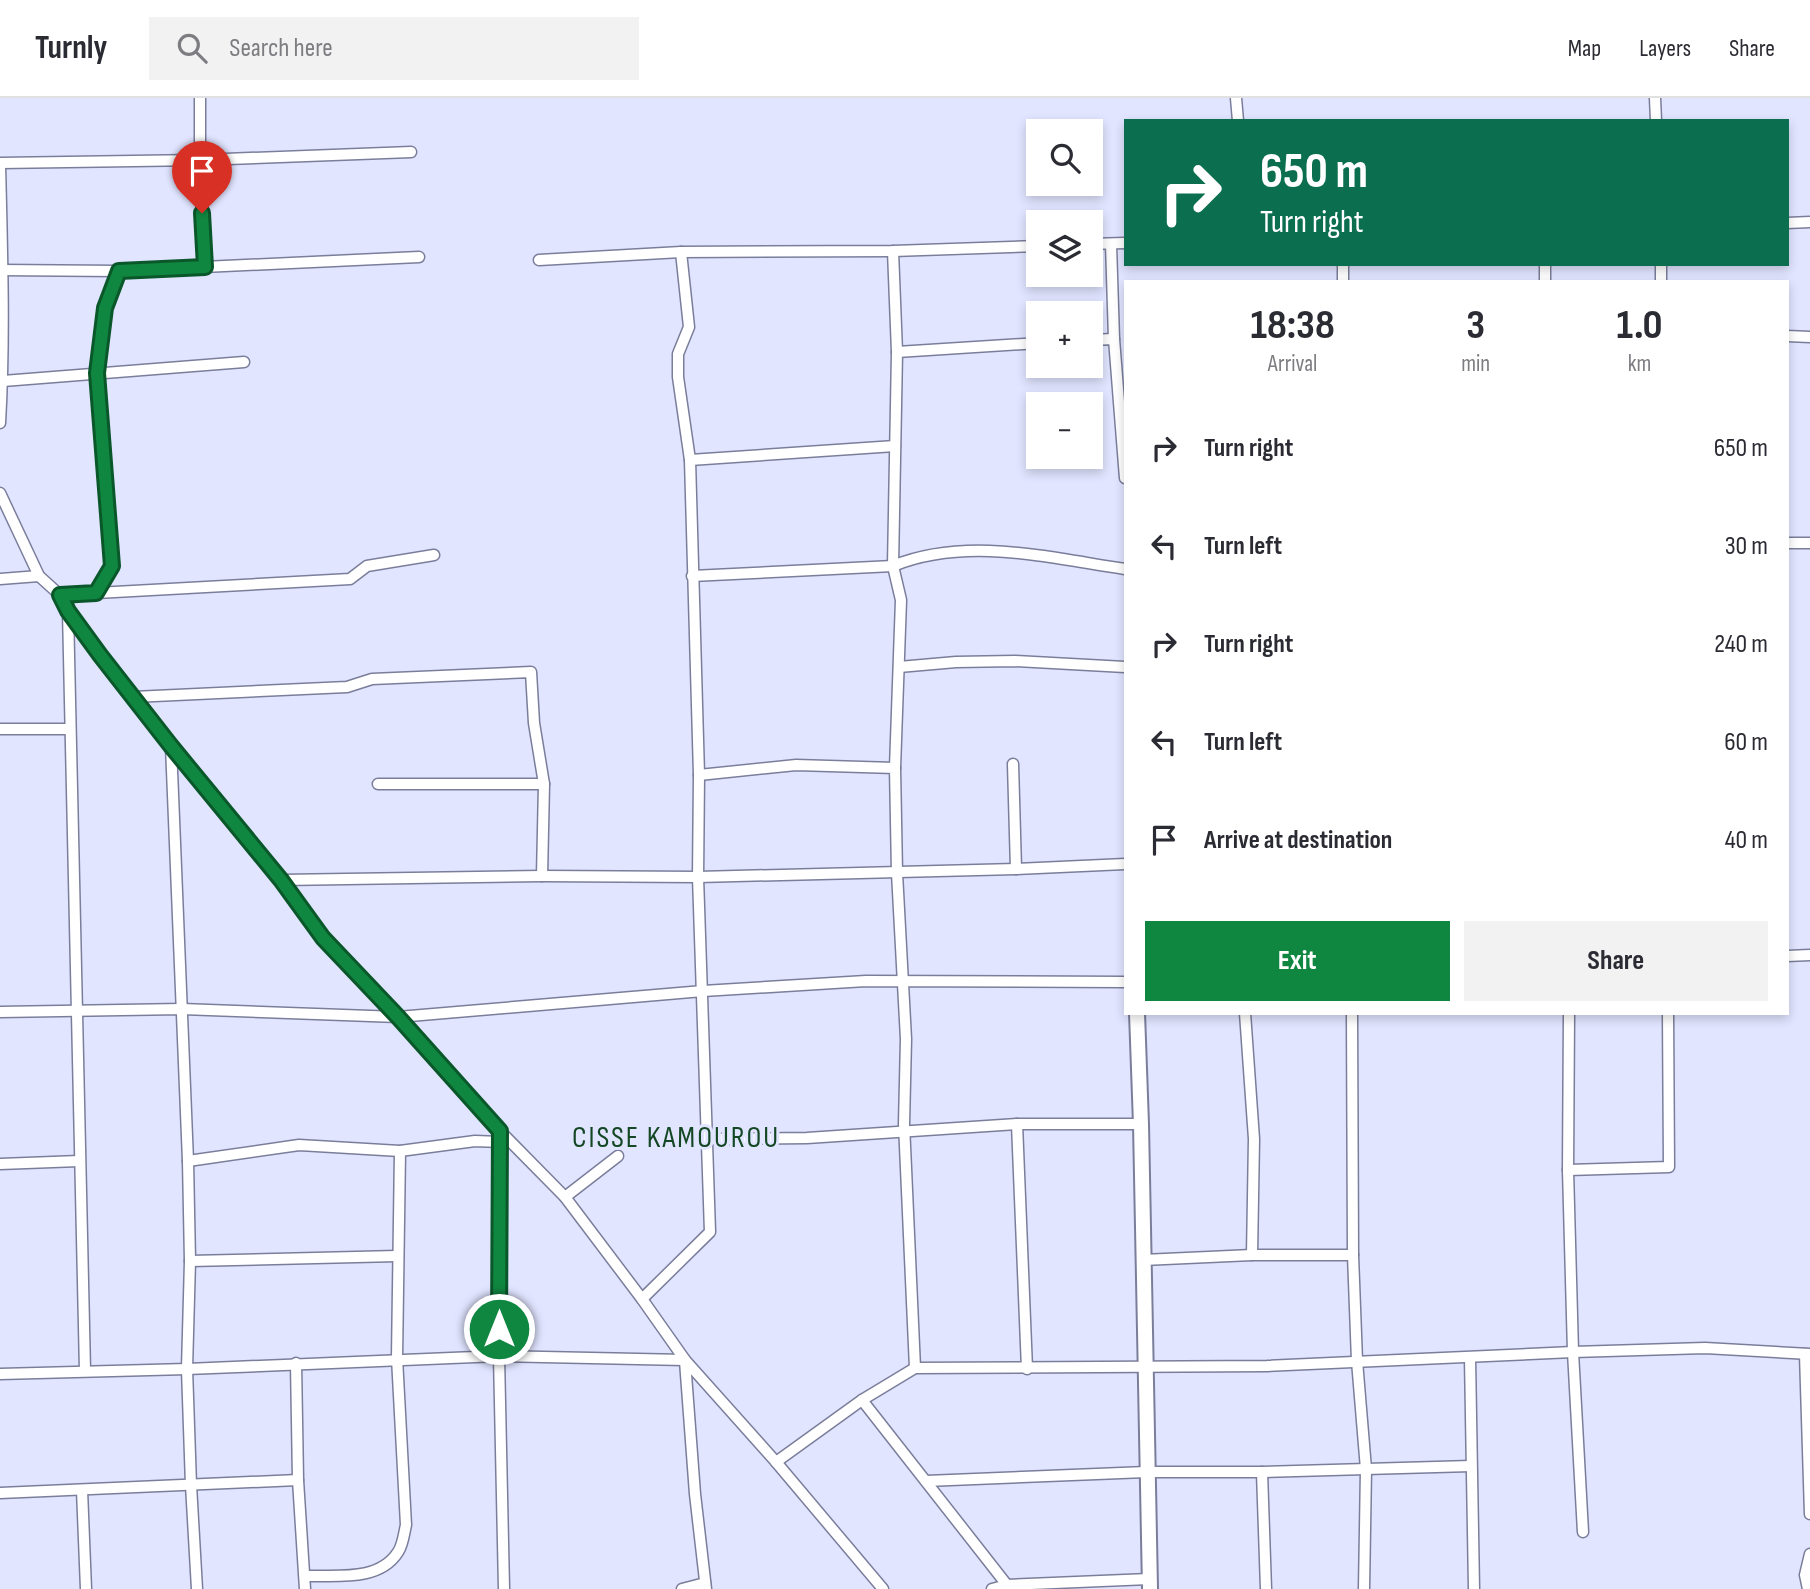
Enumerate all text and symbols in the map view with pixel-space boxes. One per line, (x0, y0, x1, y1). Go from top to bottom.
search box (149, 17, 639, 80)
text: Turnly (35, 28, 107, 68)
icon: search (173, 29, 211, 67)
text: Search here (229, 33, 333, 64)
text: Map (1568, 34, 1601, 63)
text: Layers (1639, 34, 1691, 63)
text: Share (1729, 34, 1775, 63)
map controls (1026, 119, 1103, 469)
button: search (1026, 119, 1103, 196)
pin (172, 141, 232, 213)
text: 650 m (1260, 143, 1368, 202)
icon: right (1145, 147, 1236, 238)
icon: arrive (183, 152, 221, 190)
text: Turn right (1260, 203, 1364, 242)
button: layers (1026, 210, 1103, 287)
text: 18:38 (1250, 300, 1335, 351)
text: 3 (1466, 300, 1485, 351)
text: 1.0 (1616, 300, 1663, 351)
button: + (1026, 301, 1103, 378)
text: Arrival (1268, 350, 1317, 378)
text: min (1461, 350, 1490, 378)
text: km (1628, 350, 1651, 378)
button: − (1026, 392, 1103, 469)
icon: right (1145, 429, 1183, 467)
text: Turn right (1204, 433, 1293, 464)
text: 650 m (1714, 433, 1768, 464)
icon: left (1145, 527, 1183, 565)
text: Turn left (1204, 531, 1282, 562)
text: 30 m (1725, 531, 1768, 562)
icon: right (1145, 625, 1183, 663)
text: Turn right (1204, 629, 1293, 660)
text: 240 m (1714, 629, 1768, 660)
icon: left (1145, 723, 1183, 761)
text: Turn left (1204, 727, 1282, 758)
text: 60 m (1724, 727, 1768, 758)
icon: arrive (1145, 821, 1183, 859)
text: Arrive at destination (1204, 825, 1392, 856)
text: 40 m (1725, 825, 1768, 856)
button: Exit (1145, 921, 1450, 1001)
button: Share (1464, 921, 1768, 1001)
district label: CISSE KAMOUROU (572, 1120, 780, 1156)
position arrow (462, 1292, 536, 1366)

